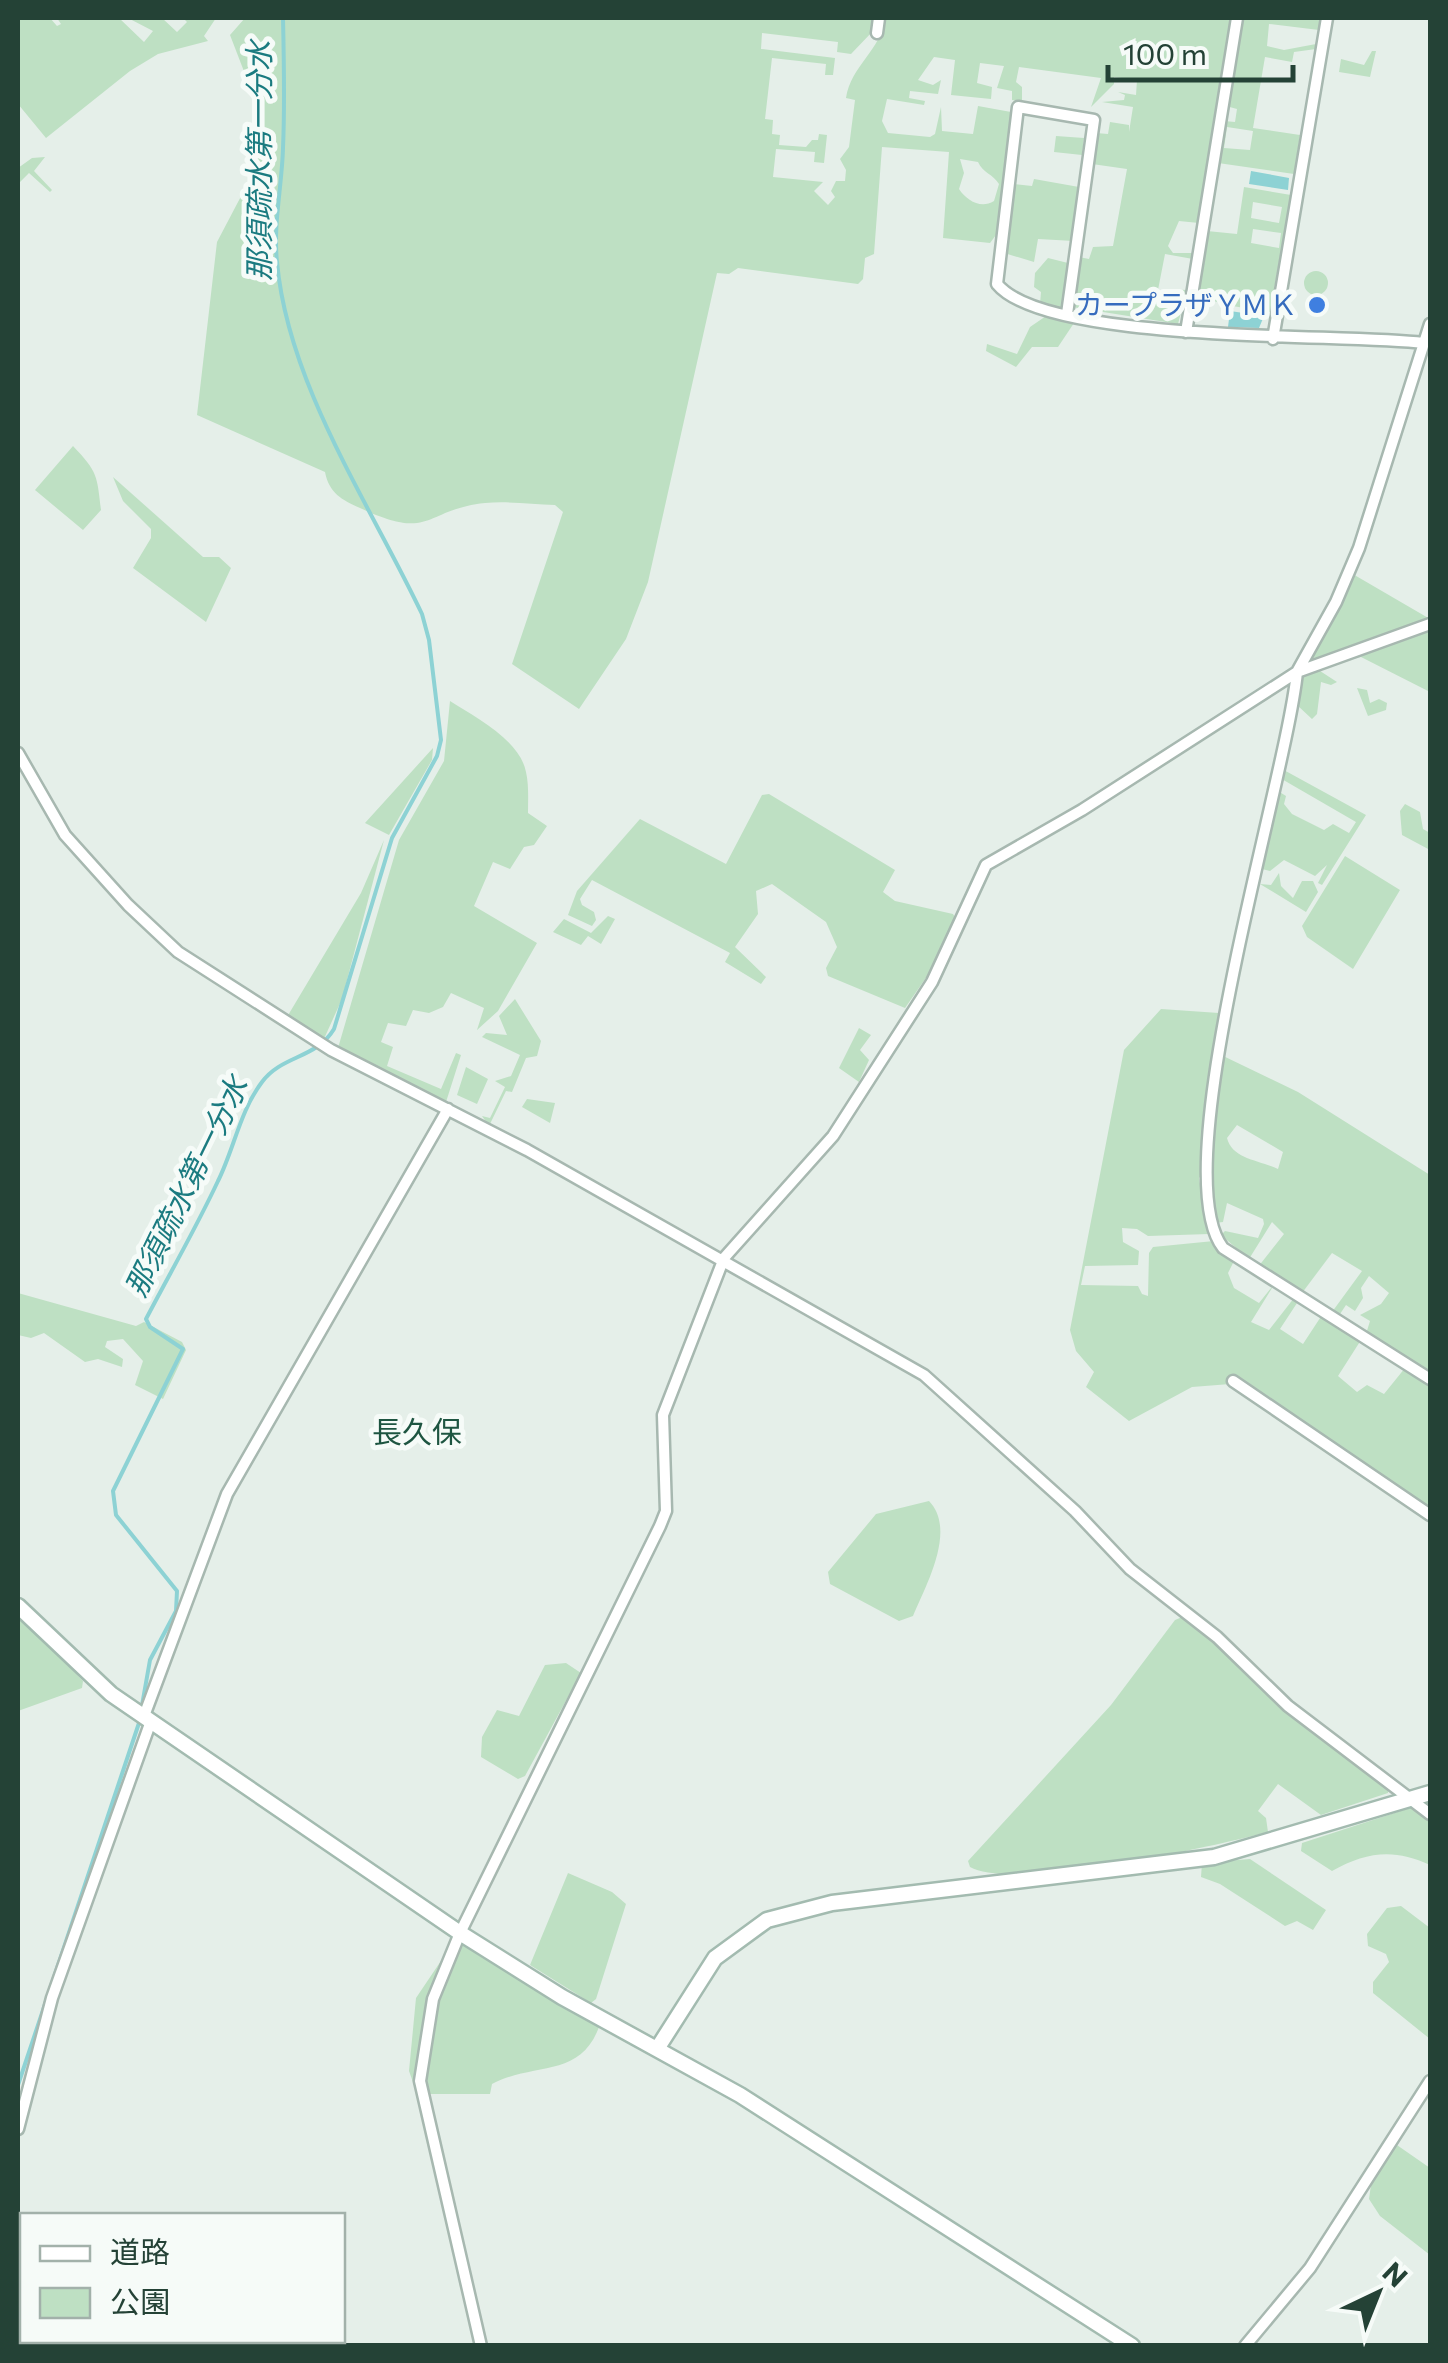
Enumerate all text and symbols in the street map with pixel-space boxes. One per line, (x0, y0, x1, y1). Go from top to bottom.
scale bar (1108, 20, 1293, 82)
text: 100 m (1123, 34, 1207, 71)
water label: 那須疏水第一分水 (239, 38, 276, 281)
place label: カープラザＹＭＫ (1075, 287, 1297, 321)
marker: カープラザＹＭＫ (1306, 294, 1328, 316)
water label: 那須疏水第一分水 (116, 1067, 255, 1302)
district label: 長久保 (372, 1412, 462, 1449)
legend (20, 2213, 345, 2343)
text: 道路 (110, 2232, 170, 2269)
north arrow (1328, 2243, 1428, 2343)
text: N (1376, 2254, 1415, 2294)
text: 公園 (110, 2282, 170, 2319)

